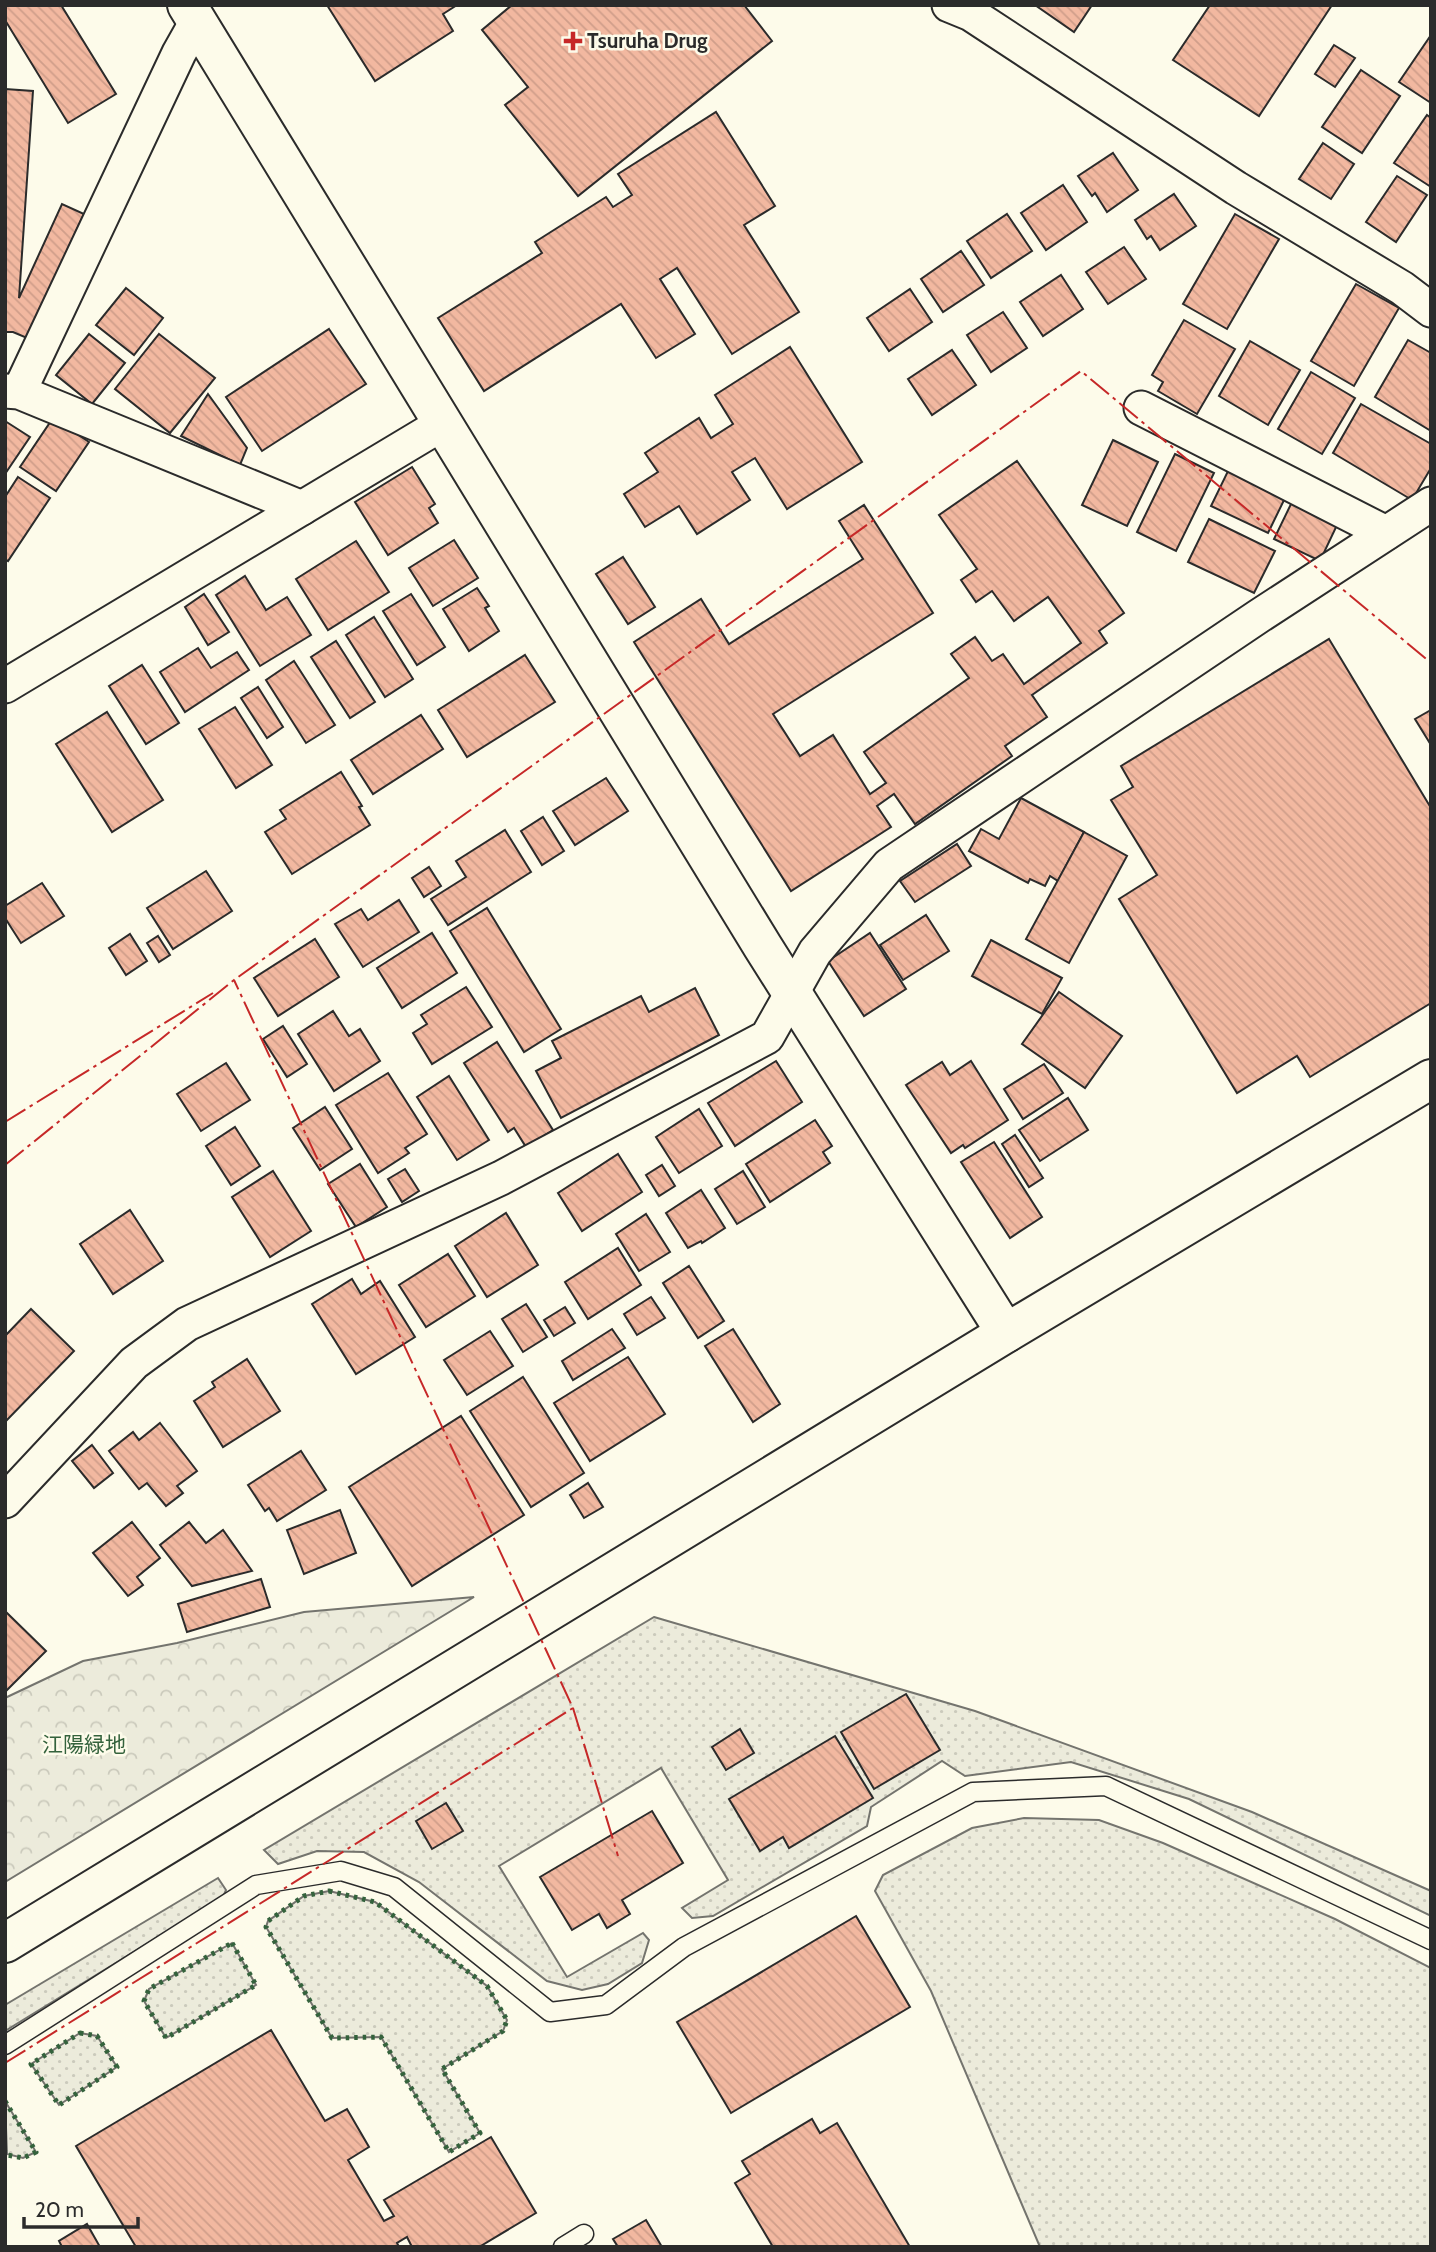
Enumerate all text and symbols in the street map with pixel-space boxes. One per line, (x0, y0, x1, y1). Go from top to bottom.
place label: Tsuruha Drug (587, 28, 708, 53)
marker: Tsuruha Drug (565, 33, 581, 49)
park label: 江陽緑地 (42, 1732, 126, 1757)
scale bar (24, 2186, 138, 2230)
text: 20 m (35, 2197, 84, 2222)

